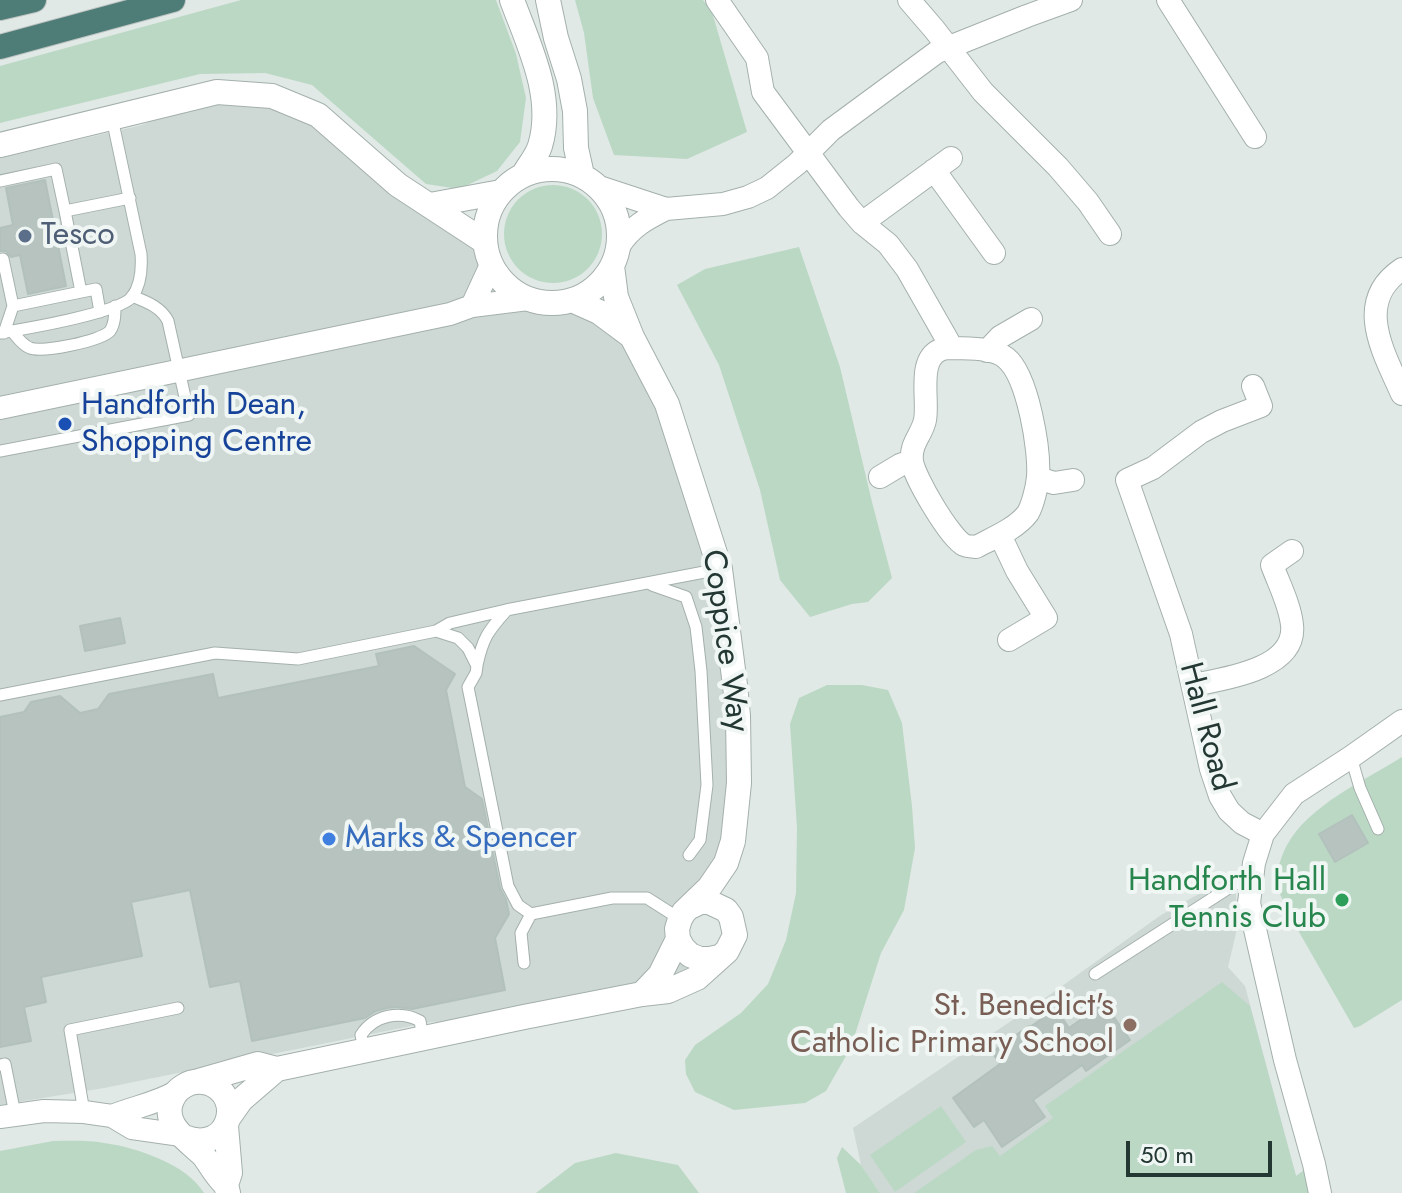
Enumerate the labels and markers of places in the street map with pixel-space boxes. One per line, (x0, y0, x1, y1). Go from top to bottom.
place label: Tesco (41, 217, 115, 255)
marker: Tesco (16, 227, 34, 245)
place label: Handforth Dean, Shopping Centre (81, 387, 312, 462)
marker: Handforth Dean, Shopping Centre (56, 415, 74, 433)
place label: Marks & Spencer (345, 820, 577, 858)
marker: Marks & Spencer (320, 830, 338, 848)
place label: Handforth Hall Tennis Club (1128, 863, 1326, 938)
marker: Handforth Hall Tennis Club (1333, 891, 1351, 909)
place label: St. Benedict's Catholic Primary School (790, 988, 1114, 1063)
marker: St. Benedict's Catholic Primary School (1121, 1016, 1139, 1034)

